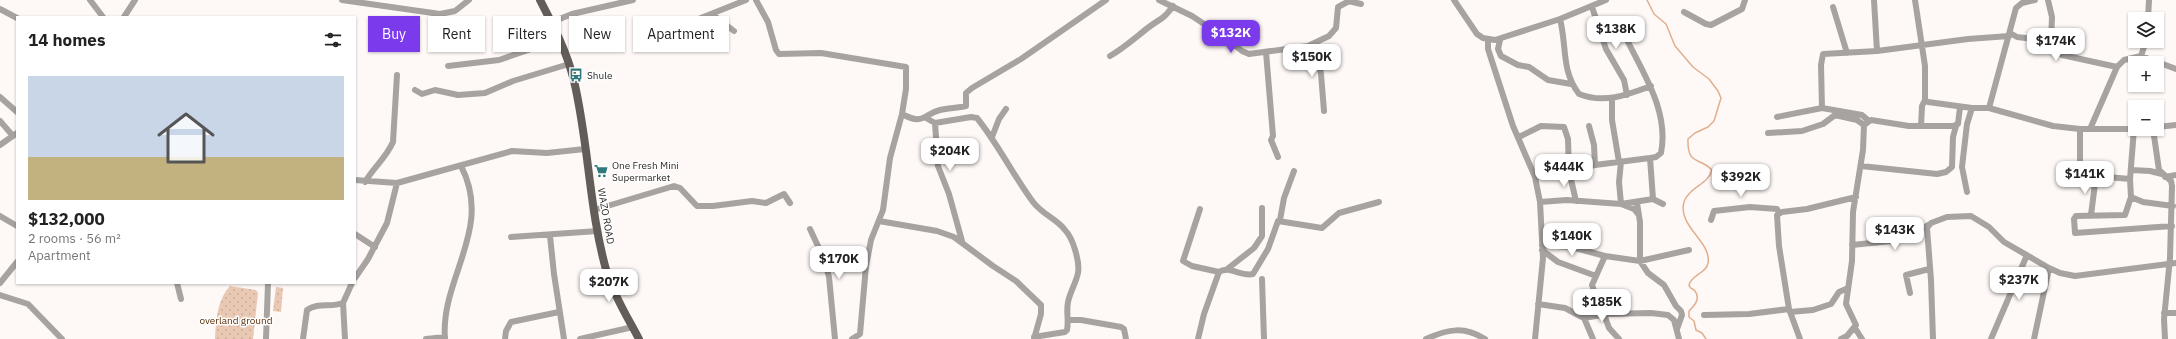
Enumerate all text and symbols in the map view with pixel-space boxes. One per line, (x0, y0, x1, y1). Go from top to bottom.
map controls (2128, 12, 2164, 136)
button: layers (2128, 12, 2164, 48)
chip: Buy (368, 16, 420, 52)
chip: Rent (428, 16, 485, 52)
chip: Filters (493, 16, 561, 52)
chip: New (569, 16, 625, 52)
chip: Apartment (633, 16, 729, 52)
pin: $138K (1588, 16, 1644, 50)
pin: $132K (1203, 20, 1259, 54)
text: $138K (1596, 20, 1636, 37)
text: $132K (1211, 24, 1251, 41)
pin: $174K (2028, 28, 2084, 62)
text: 14 homes (28, 29, 105, 51)
icon: filters (322, 29, 344, 51)
text: $174K (2036, 32, 2076, 49)
pin: $150K (1284, 44, 1340, 78)
text: $150K (1292, 48, 1332, 65)
button: + (2128, 56, 2164, 92)
bus stop icon: Shule (568, 67, 584, 83)
place label: Shule (587, 69, 613, 82)
button: − (2128, 100, 2164, 136)
icon: home (150, 102, 222, 174)
pin: $204K (922, 138, 978, 172)
text: $204K (930, 142, 970, 159)
pin: $444K (1536, 154, 1592, 188)
text: $444K (1544, 158, 1584, 175)
place label: One Fresh Mini Supermarket (612, 159, 679, 184)
pin: $141K (2057, 161, 2113, 195)
supermarket icon: One Fresh Mini Supermarket (593, 163, 609, 179)
pin: $392K (1713, 164, 1769, 198)
text: $141K (2065, 165, 2105, 182)
text: $392K (1721, 168, 1761, 185)
street label: WAZO ROAD (595, 187, 617, 245)
text: $132,000 (28, 208, 105, 230)
pin: $143K (1867, 217, 1923, 251)
text: $143K (1875, 221, 1915, 238)
pin: $140K (1544, 223, 1600, 257)
text: $140K (1552, 227, 1592, 244)
text: 2 rooms · 56 m² (28, 230, 121, 247)
pin: $170K (811, 246, 867, 280)
text: Apartment (28, 247, 91, 264)
text: $170K (819, 250, 859, 267)
pin: $237K (1991, 267, 2047, 301)
pin: $207K (581, 269, 637, 303)
text: $237K (1999, 271, 2039, 288)
text: $207K (589, 273, 629, 290)
pin: $185K (1574, 289, 1630, 323)
text: $185K (1582, 293, 1622, 310)
park label: overland ground (199, 314, 273, 327)

